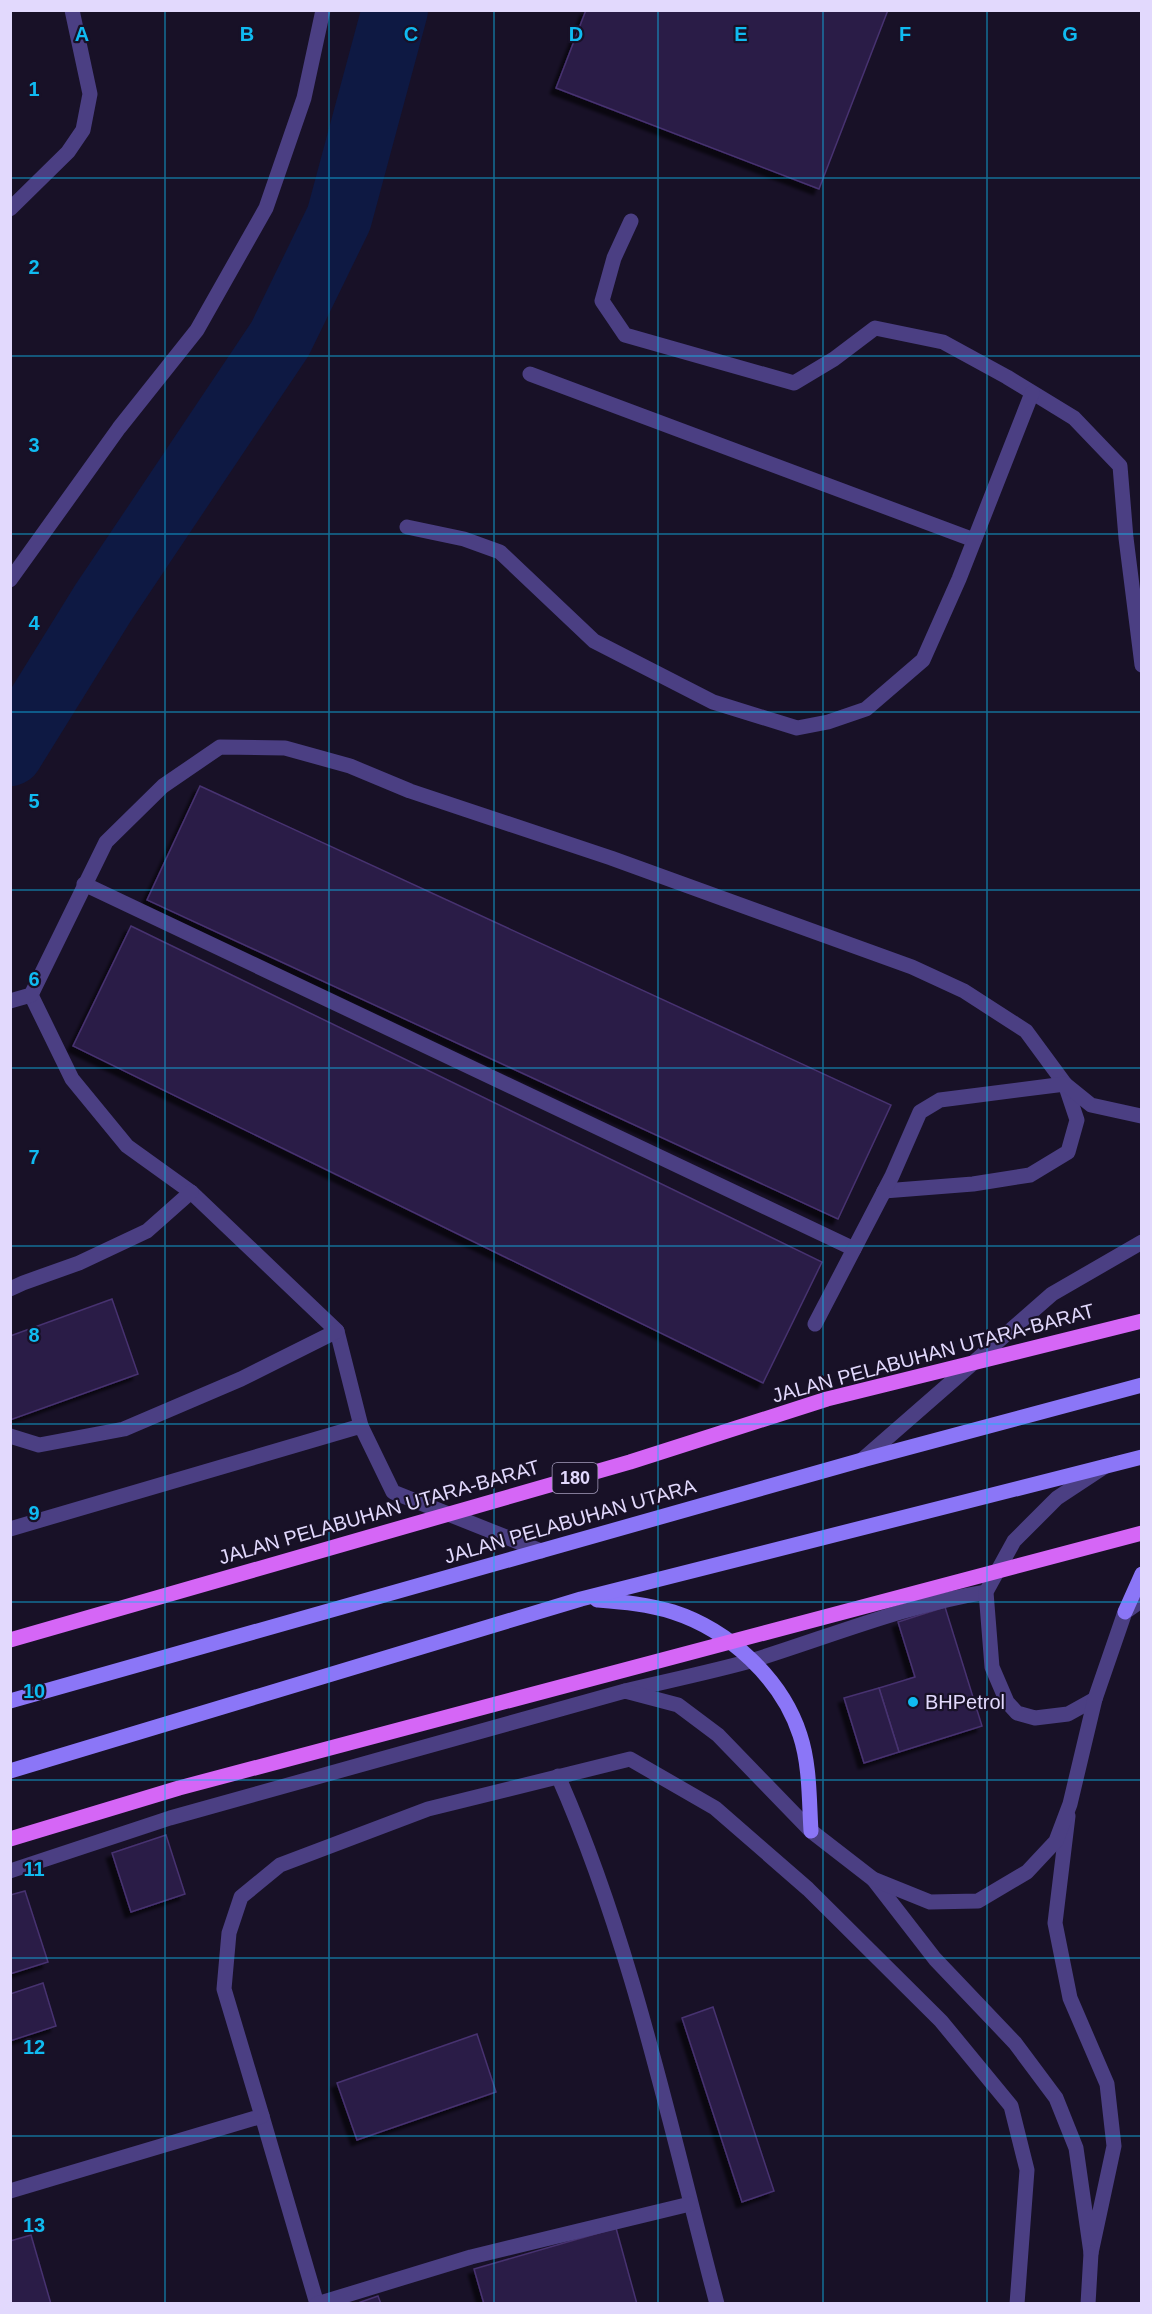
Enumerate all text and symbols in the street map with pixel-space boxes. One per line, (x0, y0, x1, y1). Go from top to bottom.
text: A (75, 23, 89, 45)
text: B (240, 23, 254, 45)
text: C (404, 23, 418, 45)
text: D (569, 23, 583, 45)
text: E (734, 23, 748, 45)
text: F (899, 23, 911, 45)
text: G (1062, 23, 1078, 45)
text: 1 (28, 78, 40, 100)
text: 2 (28, 256, 40, 278)
text: 3 (28, 434, 40, 456)
text: 4 (28, 612, 40, 634)
text: 5 (28, 790, 40, 812)
text: 6 (28, 968, 40, 990)
text: 7 (28, 1146, 40, 1168)
street label: JALAN PELABUHAN UTARA-BARAT (769, 1299, 1097, 1407)
text: 8 (28, 1324, 40, 1346)
street label: JALAN PELABUHAN UTARA-BARAT (216, 1456, 542, 1568)
road number: 180 (552, 1463, 598, 1493)
street label: JALAN PELABUHAN UTARA (442, 1474, 699, 1568)
text: 9 (28, 1502, 40, 1524)
text: 10 (23, 1680, 45, 1702)
place label: BHPetrol (925, 1691, 1005, 1713)
marker: BHPetrol (906, 1695, 920, 1709)
text: 11 (23, 1858, 45, 1880)
text: 12 (23, 2036, 45, 2058)
text: 13 (23, 2214, 45, 2236)

